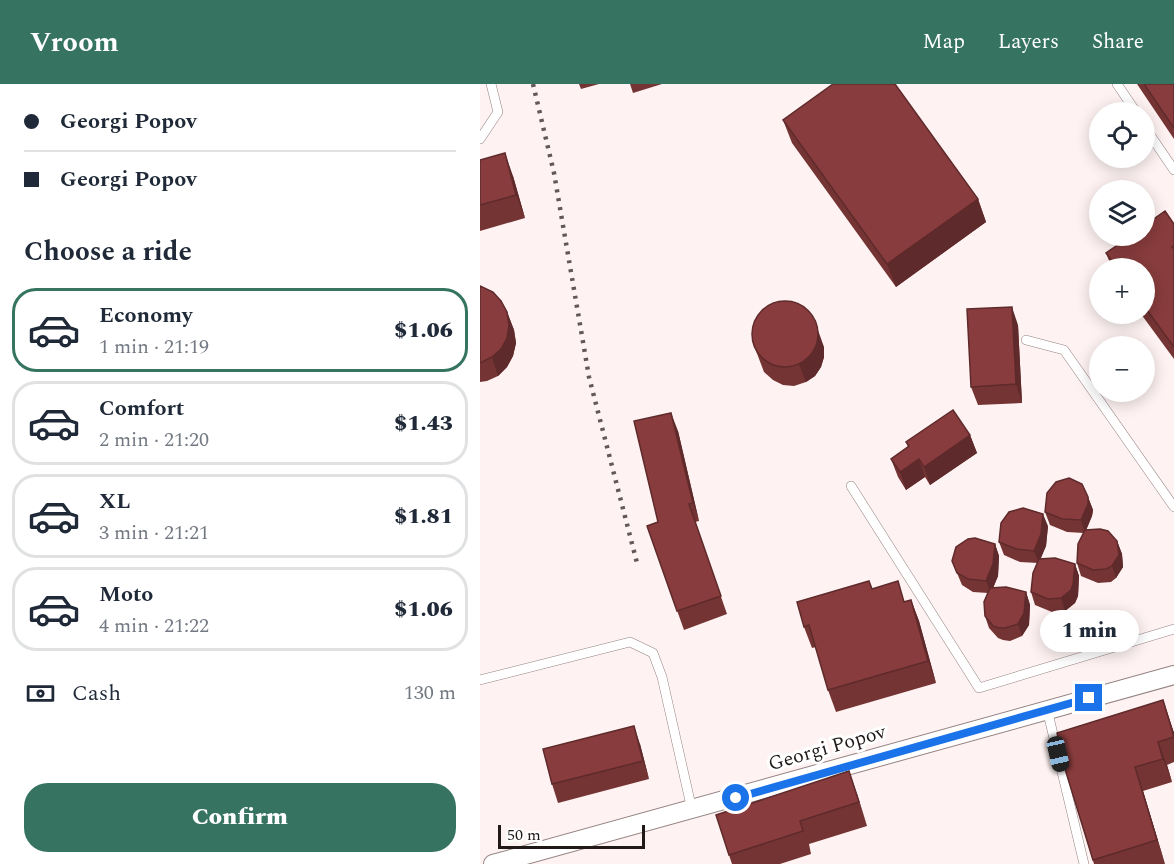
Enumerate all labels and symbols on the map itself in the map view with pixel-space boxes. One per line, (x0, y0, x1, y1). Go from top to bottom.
callout: 1 min (1040, 611, 1138, 653)
route end (1075, 684, 1102, 711)
street label: Georgi Popov (765, 717, 891, 779)
car (1045, 734, 1071, 774)
route start (722, 784, 749, 811)
scale bar (498, 822, 645, 850)

